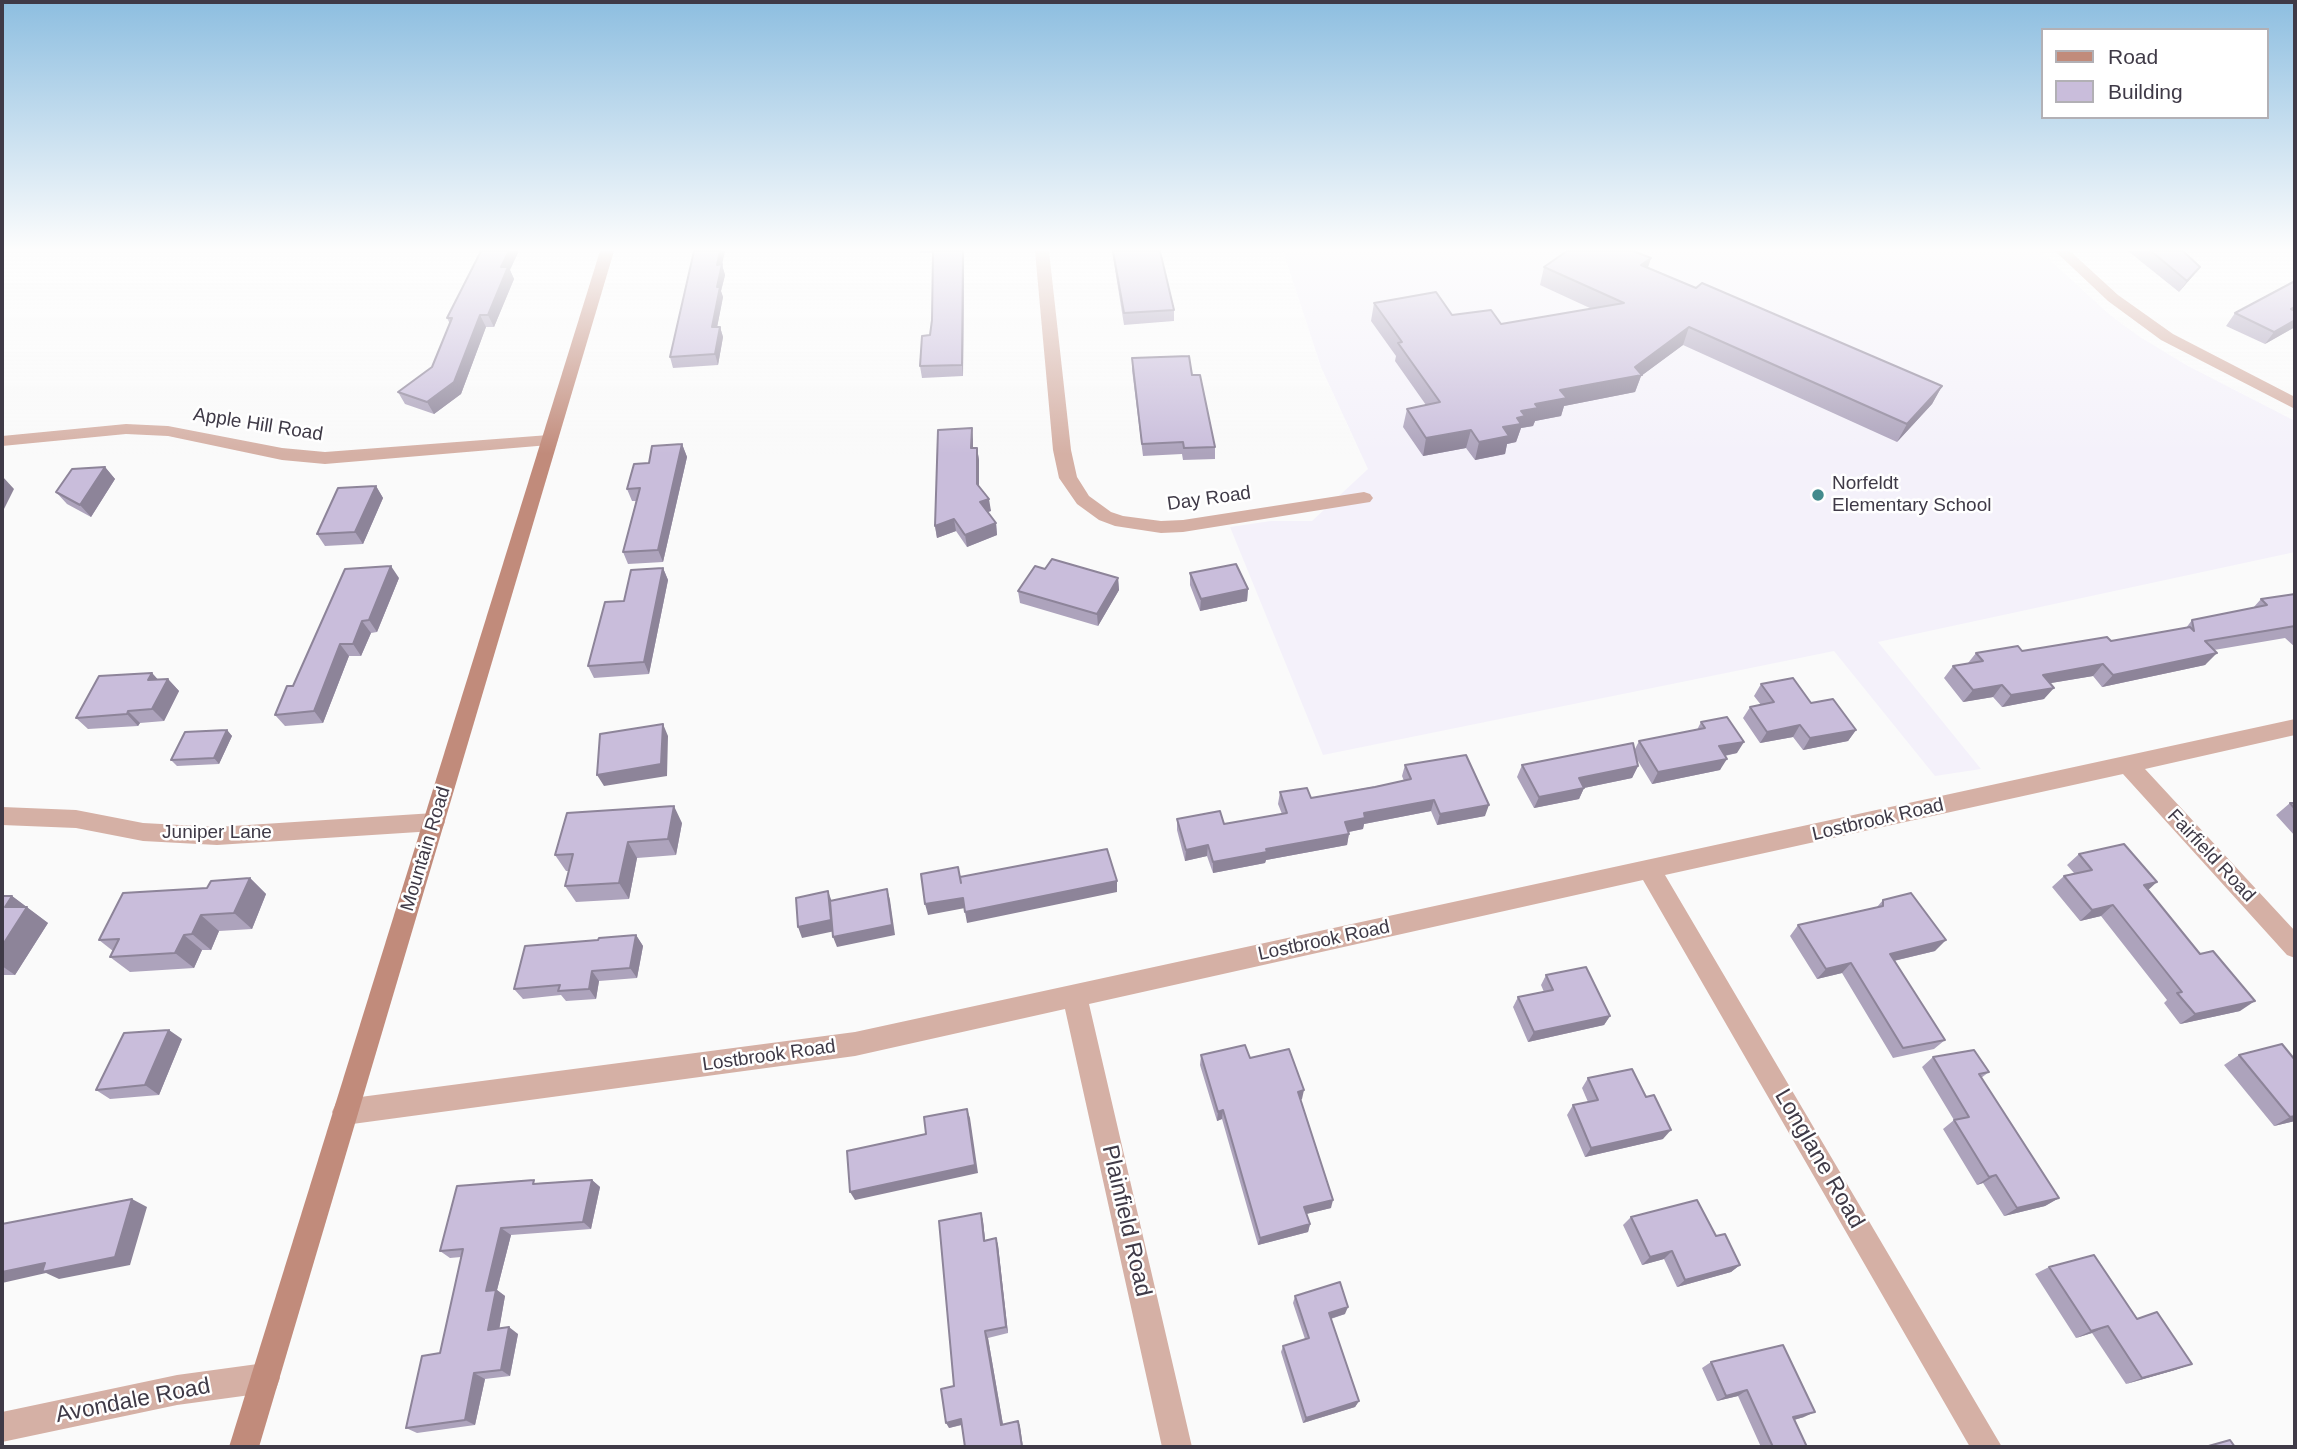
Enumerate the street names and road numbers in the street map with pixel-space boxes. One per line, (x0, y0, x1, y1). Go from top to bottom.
street label: Apple Hill Road (192, 403, 324, 447)
street label: Day Road (1166, 482, 1252, 516)
street label: Mountain Road (396, 784, 456, 914)
street label: Lostbrook Road (1810, 794, 1946, 846)
street label: Fairfield Road (2162, 805, 2260, 907)
street label: Juniper Lane (162, 822, 272, 844)
street label: Lostbrook Road (1256, 916, 1392, 966)
street label: Lostbrook Road (701, 1035, 837, 1077)
street label: Longlane Road (1768, 1085, 1870, 1233)
street label: Plainfield Road (1095, 1143, 1157, 1299)
street label: Avondale Road (53, 1372, 213, 1430)

